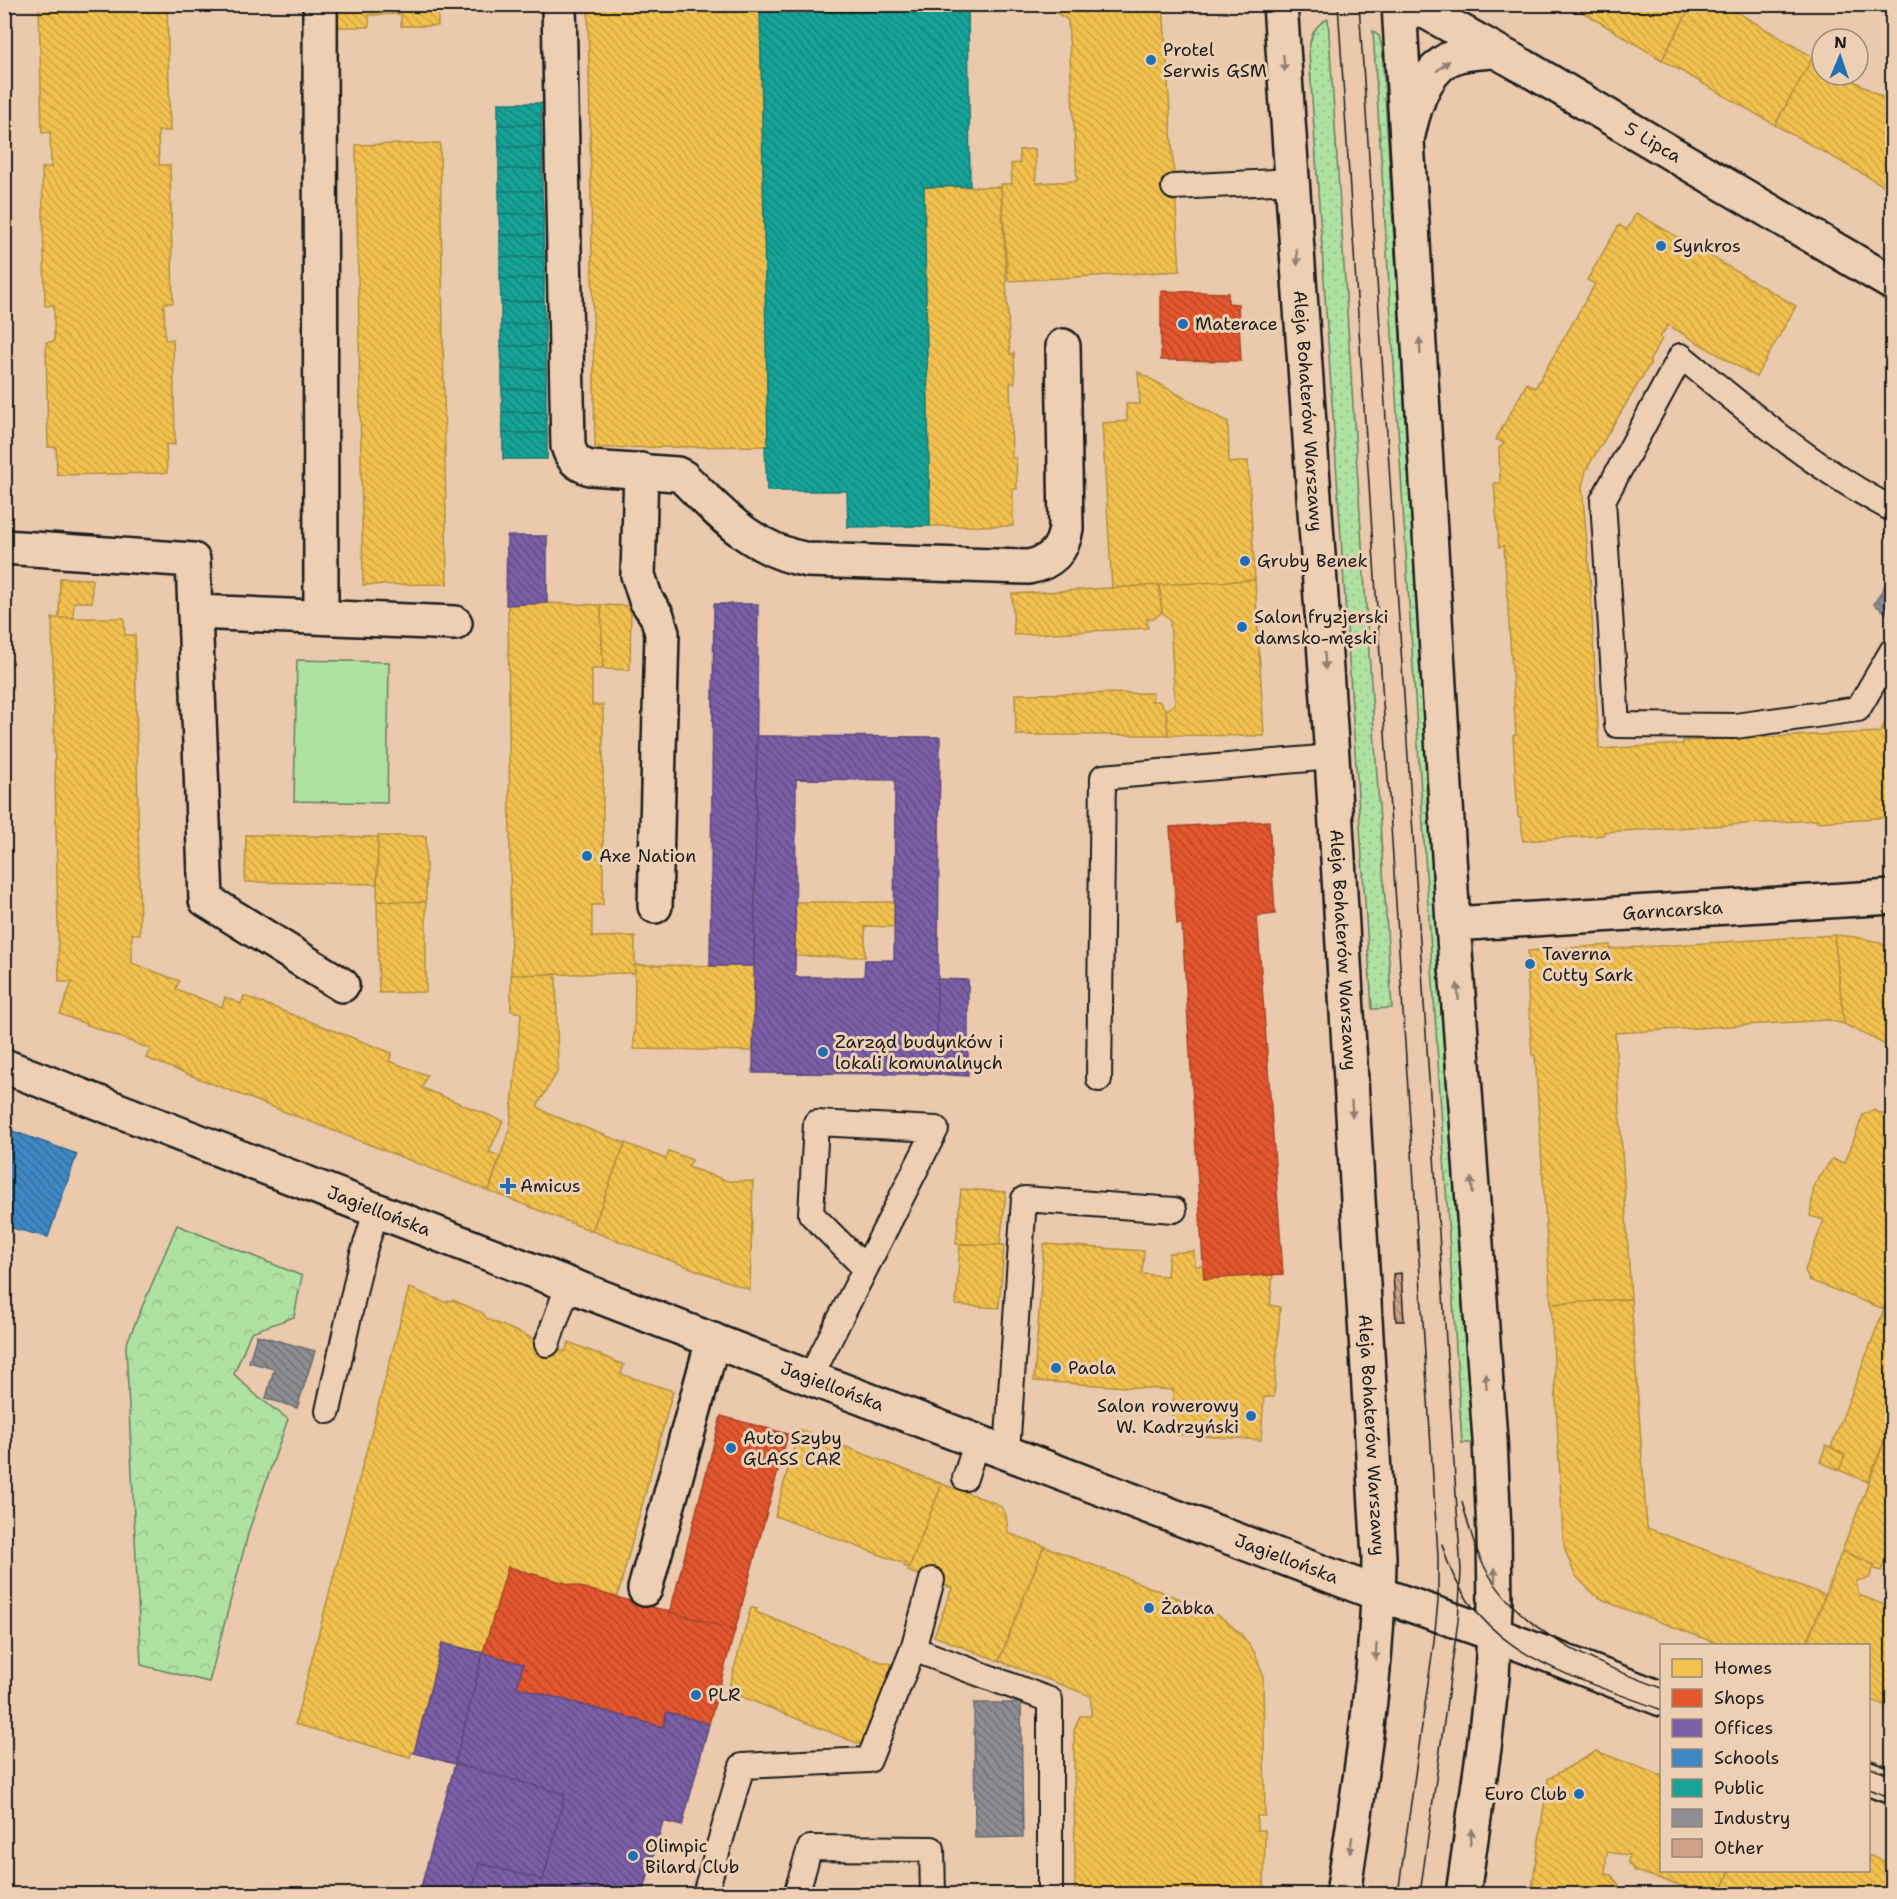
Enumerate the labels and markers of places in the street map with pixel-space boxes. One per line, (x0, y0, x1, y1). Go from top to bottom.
place label: Protel Serwis GSM (1163, 38, 1267, 83)
marker: Protel Serwis GSM (1144, 53, 1158, 67)
place label: Synkros (1673, 234, 1741, 258)
marker: Synkros (1654, 239, 1668, 253)
place label: Materace (1195, 312, 1278, 336)
marker: Materace (1176, 317, 1190, 331)
place label: Gruby Benek (1257, 549, 1368, 573)
marker: Gruby Benek (1238, 554, 1252, 568)
place label: Salon fryzjerski damsko-męski (1254, 605, 1389, 650)
marker: Salon fryzjerski damsko-męski (1235, 620, 1249, 634)
place label: Axe Nation (599, 844, 696, 868)
marker: Axe Nation (580, 849, 594, 863)
place label: Taverna Cutty Sark (1542, 942, 1633, 987)
marker: Taverna Cutty Sark (1523, 957, 1537, 971)
place label: Zarząd budynków i lokali komunalnych (835, 1030, 1004, 1075)
marker: Zarząd budynków i lokali komunalnych (816, 1045, 830, 1059)
place label: Amicus (520, 1174, 581, 1198)
marker: Amicus (501, 1179, 515, 1193)
place label: Paola (1068, 1356, 1116, 1380)
marker: Paola (1049, 1361, 1063, 1375)
place label: Salon rowerowy W. Kadrzyński (1097, 1394, 1239, 1439)
marker: Salon rowerowy W. Kadrzyński (1244, 1409, 1258, 1423)
place label: Auto Szyby GLASS CAR (743, 1426, 842, 1471)
marker: Auto Szyby GLASS CAR (724, 1441, 738, 1455)
place label: Żabka (1161, 1596, 1214, 1620)
marker: Żabka (1142, 1601, 1156, 1615)
place label: PLR (708, 1683, 740, 1707)
marker: PLR (689, 1688, 703, 1702)
place label: Euro Club (1485, 1782, 1567, 1806)
marker: Euro Club (1572, 1787, 1586, 1801)
place label: Olimpic Bilard Club (645, 1834, 739, 1879)
marker: Olimpic Bilard Club (626, 1849, 640, 1863)

